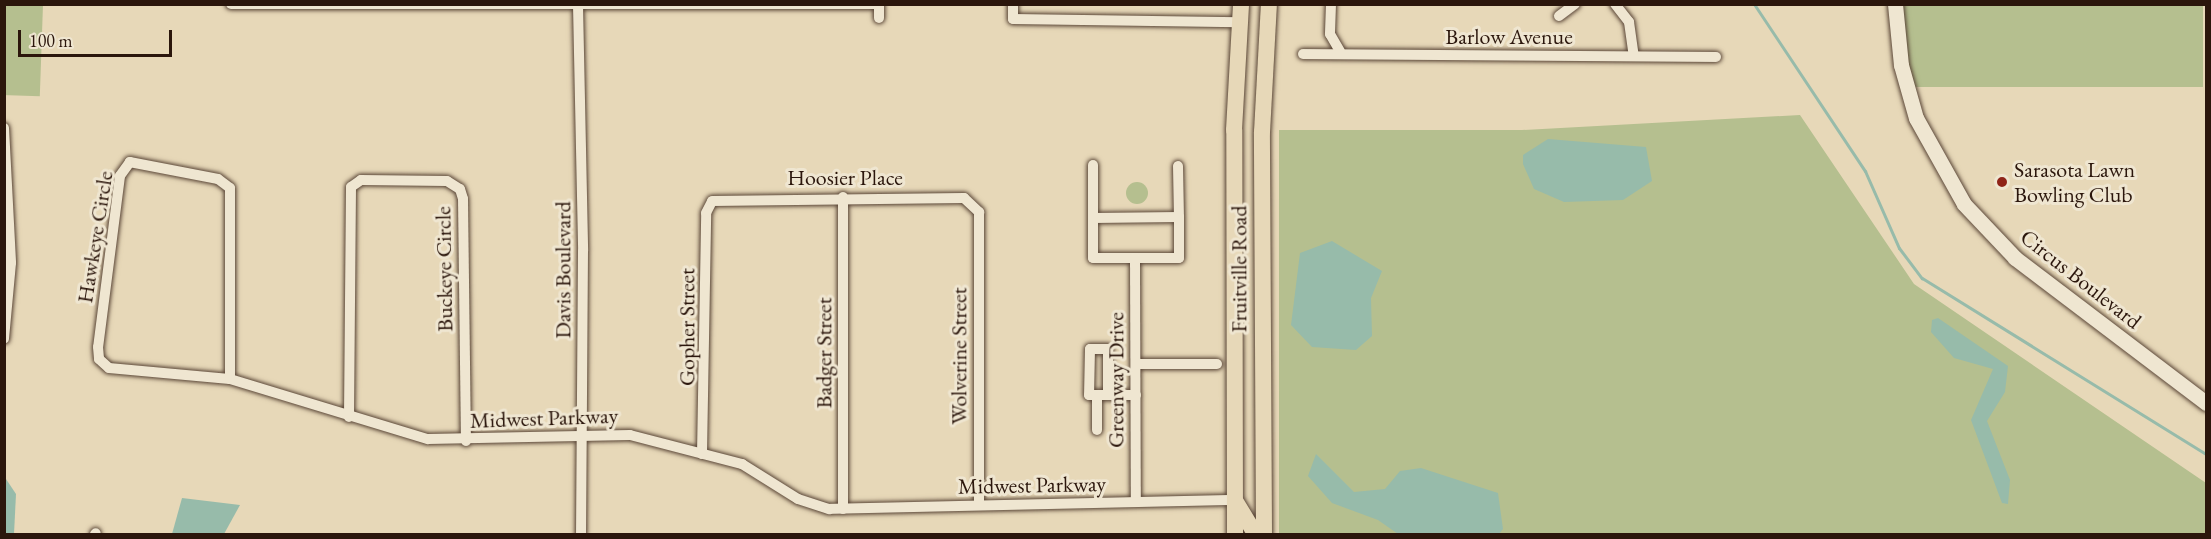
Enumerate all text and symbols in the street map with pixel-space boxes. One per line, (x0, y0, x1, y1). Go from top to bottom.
scale bar (21, 18, 176, 56)
street label: Barlow Avenue (1445, 24, 1573, 50)
text: 100 m (29, 29, 73, 52)
place label: Sarasota Lawn Bowling Club (2014, 156, 2135, 208)
street label: Hoosier Place (787, 165, 903, 191)
street label: Hawkeye Circle (72, 169, 118, 305)
marker: Sarasota Lawn Bowling Club (1995, 175, 2009, 189)
street label: Davis Boulevard (550, 201, 576, 339)
street label: Fruitville Road (1226, 205, 1252, 333)
street label: Buckeye Circle (430, 206, 458, 332)
street label: Circus Boulevard (2015, 224, 2147, 334)
street label: Gopher Street (674, 268, 700, 386)
street label: Wolverine Street (946, 287, 972, 425)
street label: Badger Street (811, 297, 837, 409)
street label: Greenway Drive (1103, 312, 1129, 448)
street label: Midwest Parkway (469, 402, 619, 434)
street label: Midwest Parkway (958, 471, 1106, 499)

